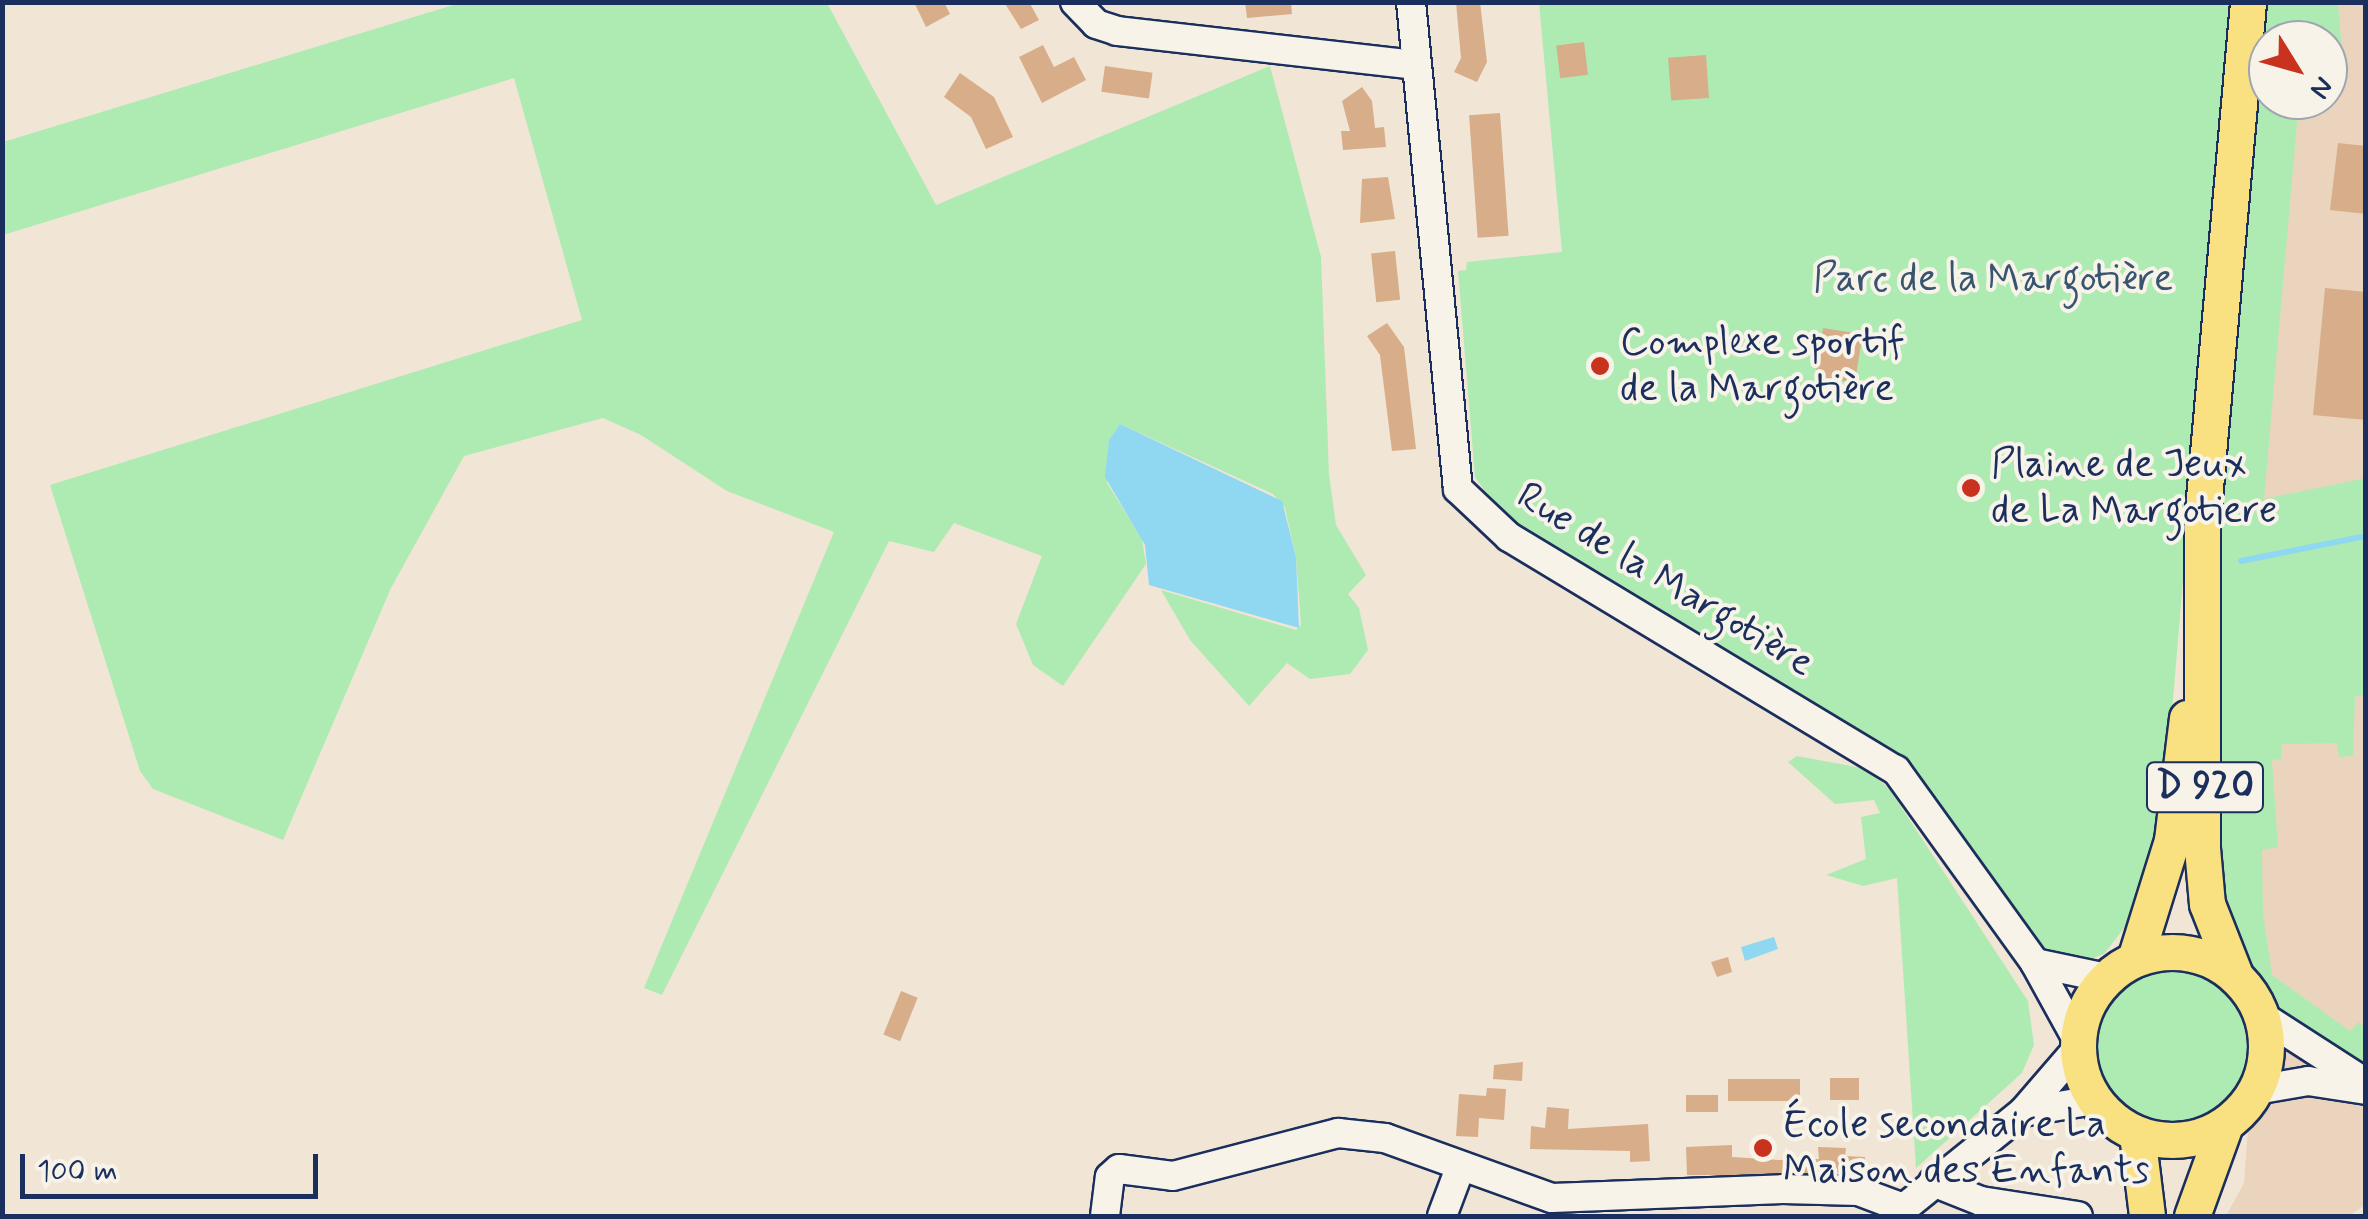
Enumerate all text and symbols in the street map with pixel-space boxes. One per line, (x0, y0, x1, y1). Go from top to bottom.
north arrow (2248, 20, 2348, 120)
text: N (2300, 69, 2341, 106)
park label: Parc de la Margotière (1813, 255, 2173, 303)
place label: Complexe sportif de la Margotière (1620, 319, 1906, 413)
marker: Complexe sportif de la Margotière (1589, 355, 1611, 377)
place label: Plaine de Jeux de La Margotiere (1991, 441, 2282, 535)
street label: Rue de la Margotière (1505, 471, 1825, 689)
marker: Plaine de Jeux de La Margotiere (1960, 477, 1982, 499)
road number: D 920 (2145, 754, 2265, 820)
place label: École secondaire La Maison des Enfants (1783, 1101, 2141, 1195)
scale bar (25, 1134, 322, 1196)
marker: École secondaire La Maison des Enfants (1752, 1137, 1774, 1159)
text: 100 m (37, 1152, 118, 1191)

